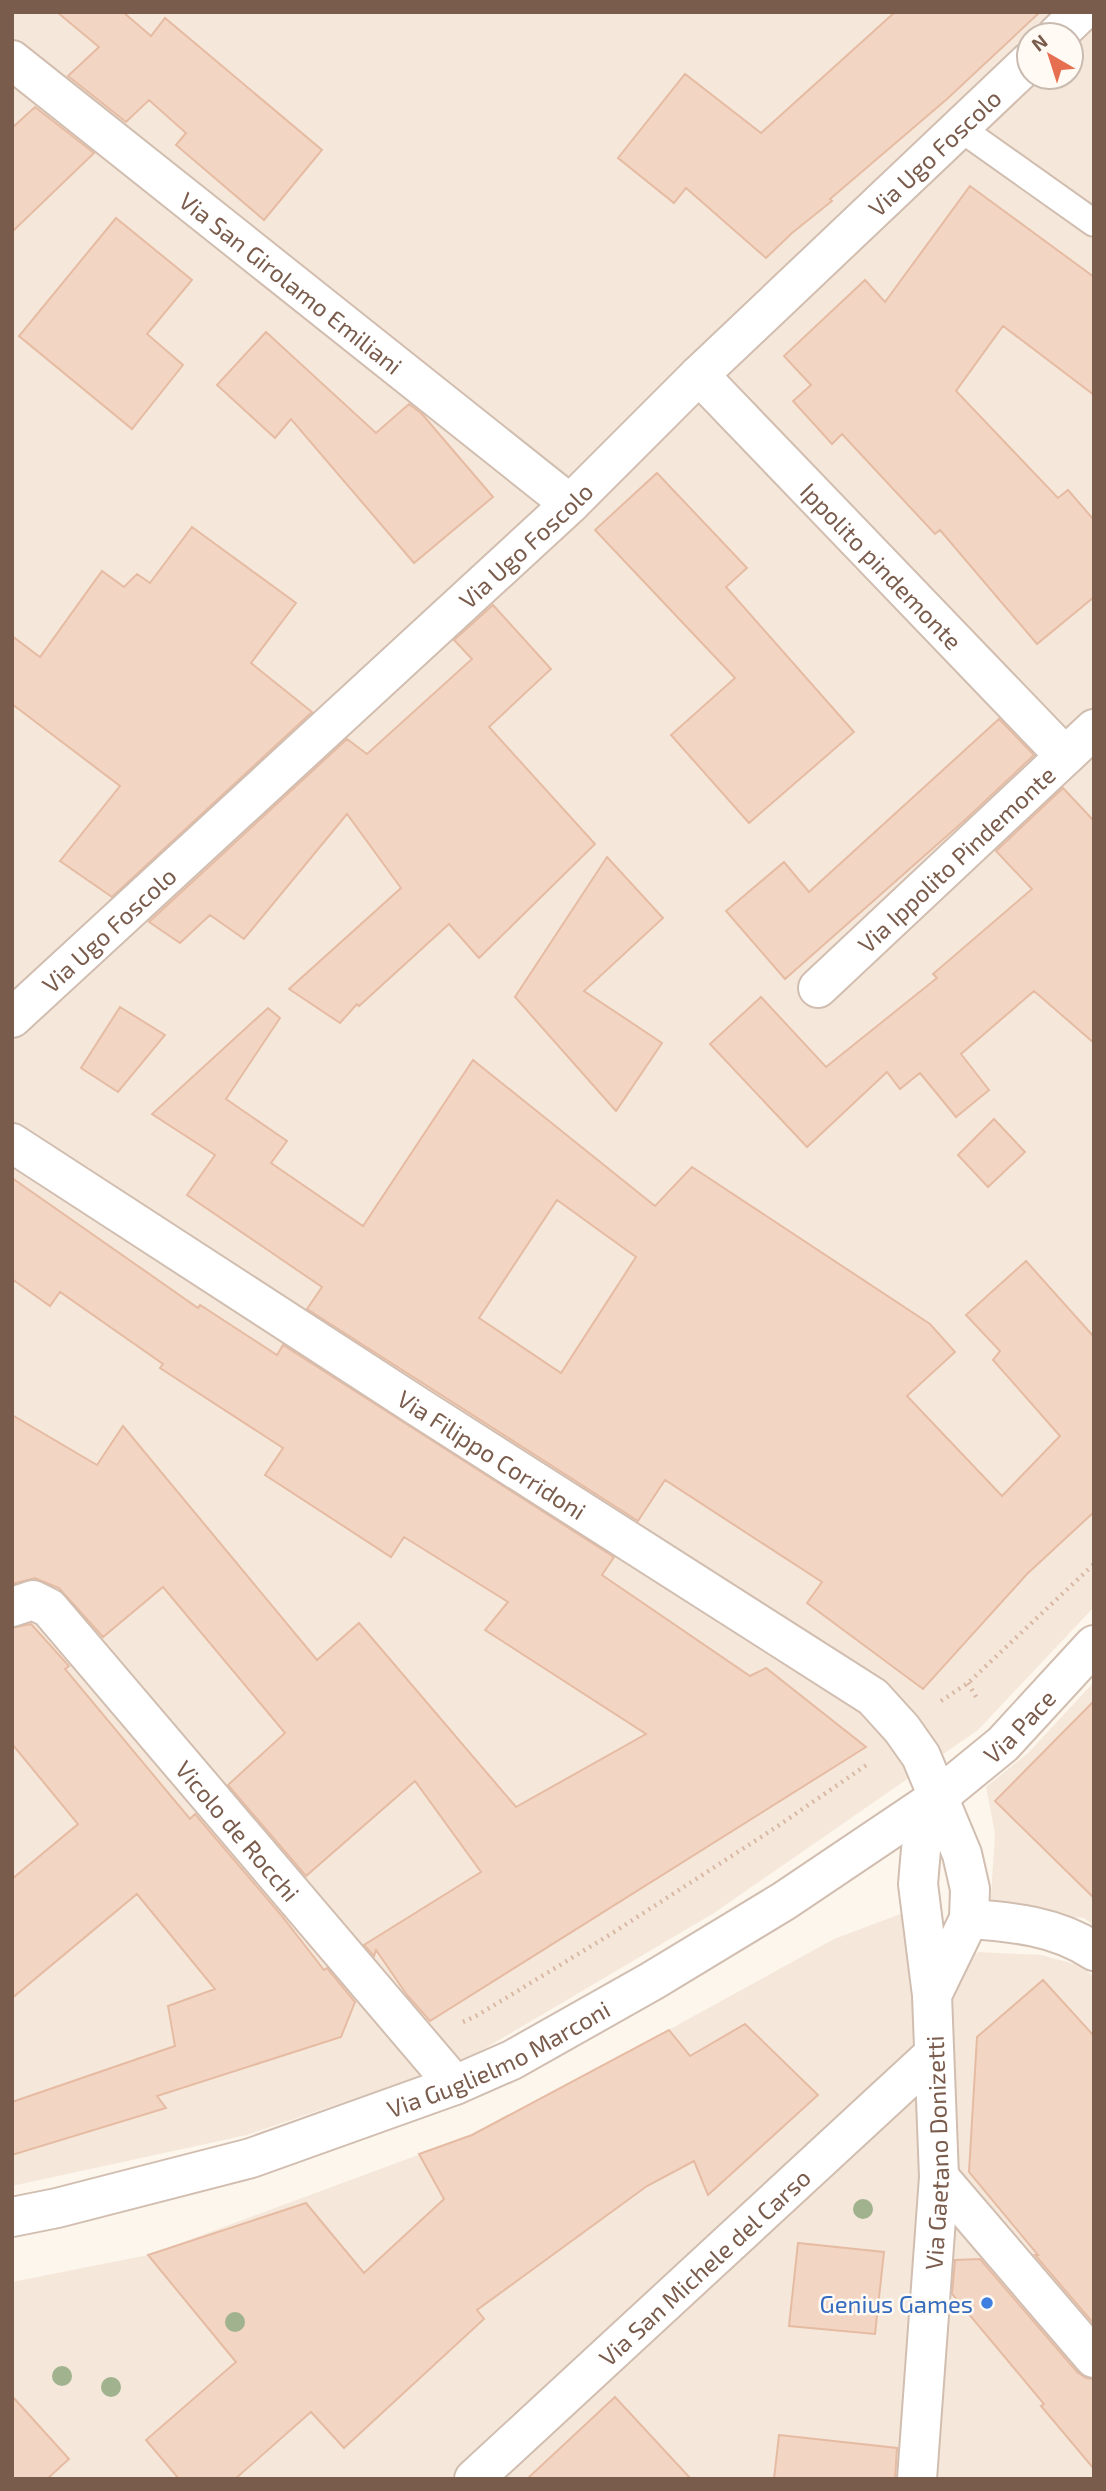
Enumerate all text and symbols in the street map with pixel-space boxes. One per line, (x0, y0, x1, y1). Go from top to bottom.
north arrow (1015, 21, 1085, 91)
text: N (1026, 29, 1052, 56)
street label: Via Ugo Foscolo (862, 83, 1006, 222)
street label: Via San Girolamo Emiliani (174, 185, 408, 380)
street label: Via Ugo Foscolo (452, 476, 598, 614)
street label: Ippolito pindemonte (795, 476, 969, 655)
street label: Via Ippolito Pindemonte (851, 759, 1060, 958)
street label: Via Ugo Foscolo (35, 860, 181, 998)
street label: Via Filippo Corridoni (392, 1383, 592, 1525)
street label: Via Pace (977, 1683, 1061, 1769)
street label: Vicolo de Rocchi (170, 1754, 306, 1907)
street label: Via Guglielmo Marconi (383, 1994, 614, 2123)
street label: Via Gaetano Donizetti (918, 2035, 954, 2271)
street label: Via San Michele del Carso (592, 2162, 815, 2371)
place label: Genius Games (820, 2289, 973, 2318)
marker: Genius Games (979, 2295, 995, 2311)

